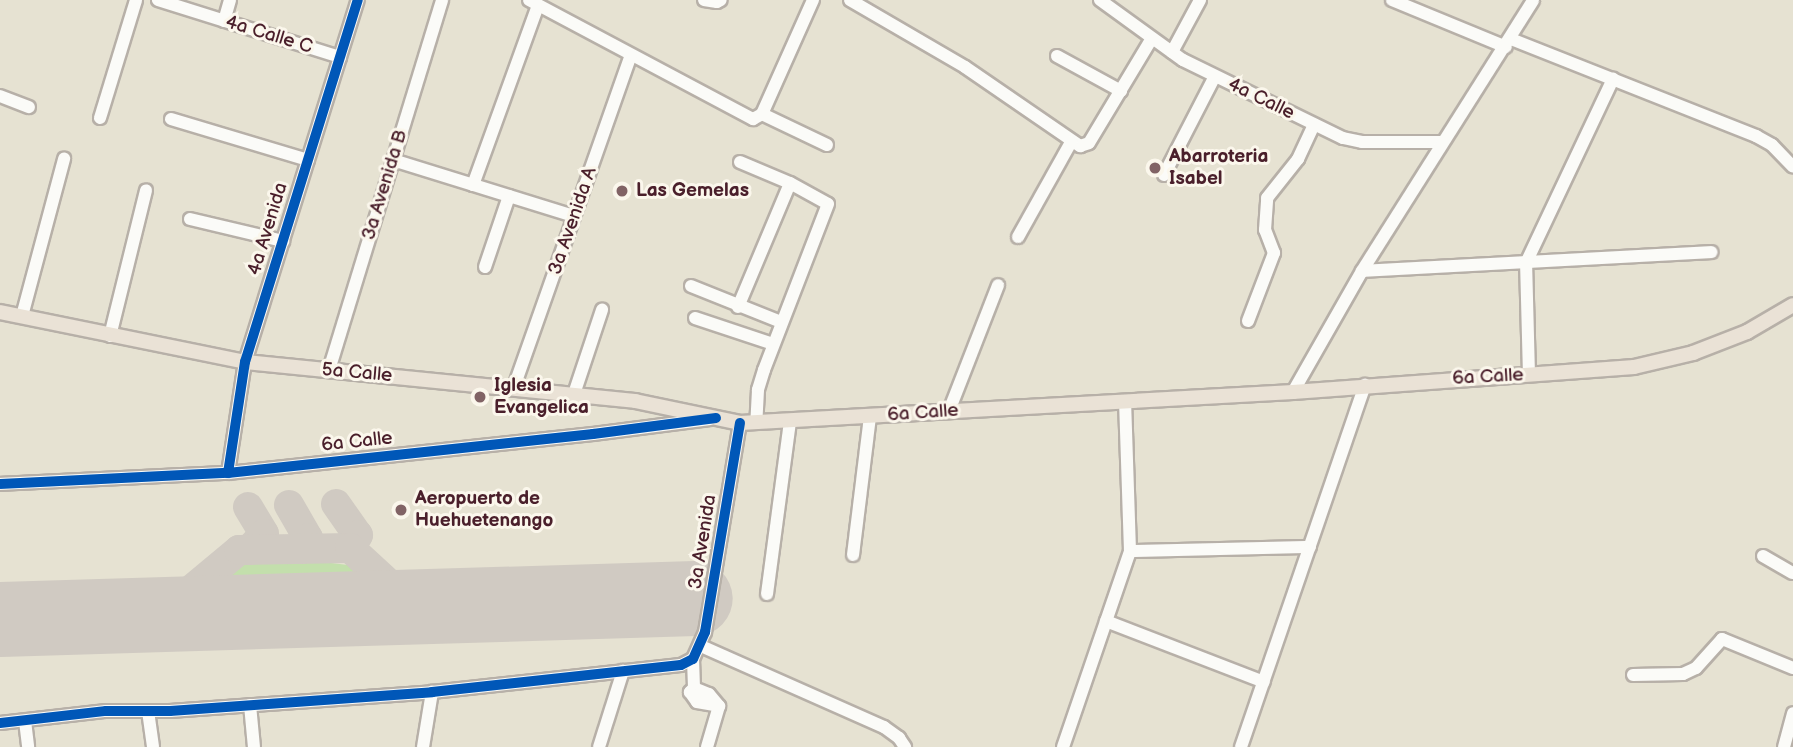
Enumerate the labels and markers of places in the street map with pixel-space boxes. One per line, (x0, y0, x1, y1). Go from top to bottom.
place label: Abarroteria Isabel (1169, 146, 1268, 190)
marker: Abarroteria Isabel (1147, 160, 1163, 176)
place label: Las Gemelas (636, 180, 749, 202)
marker: Las Gemelas (614, 183, 630, 199)
place label: Iglesia Evangelica (494, 375, 589, 419)
marker: Iglesia Evangelica (472, 389, 488, 405)
place label: Aeropuerto de Huehuetenango (415, 488, 553, 532)
marker: Aeropuerto de Huehuetenango (393, 502, 409, 518)

